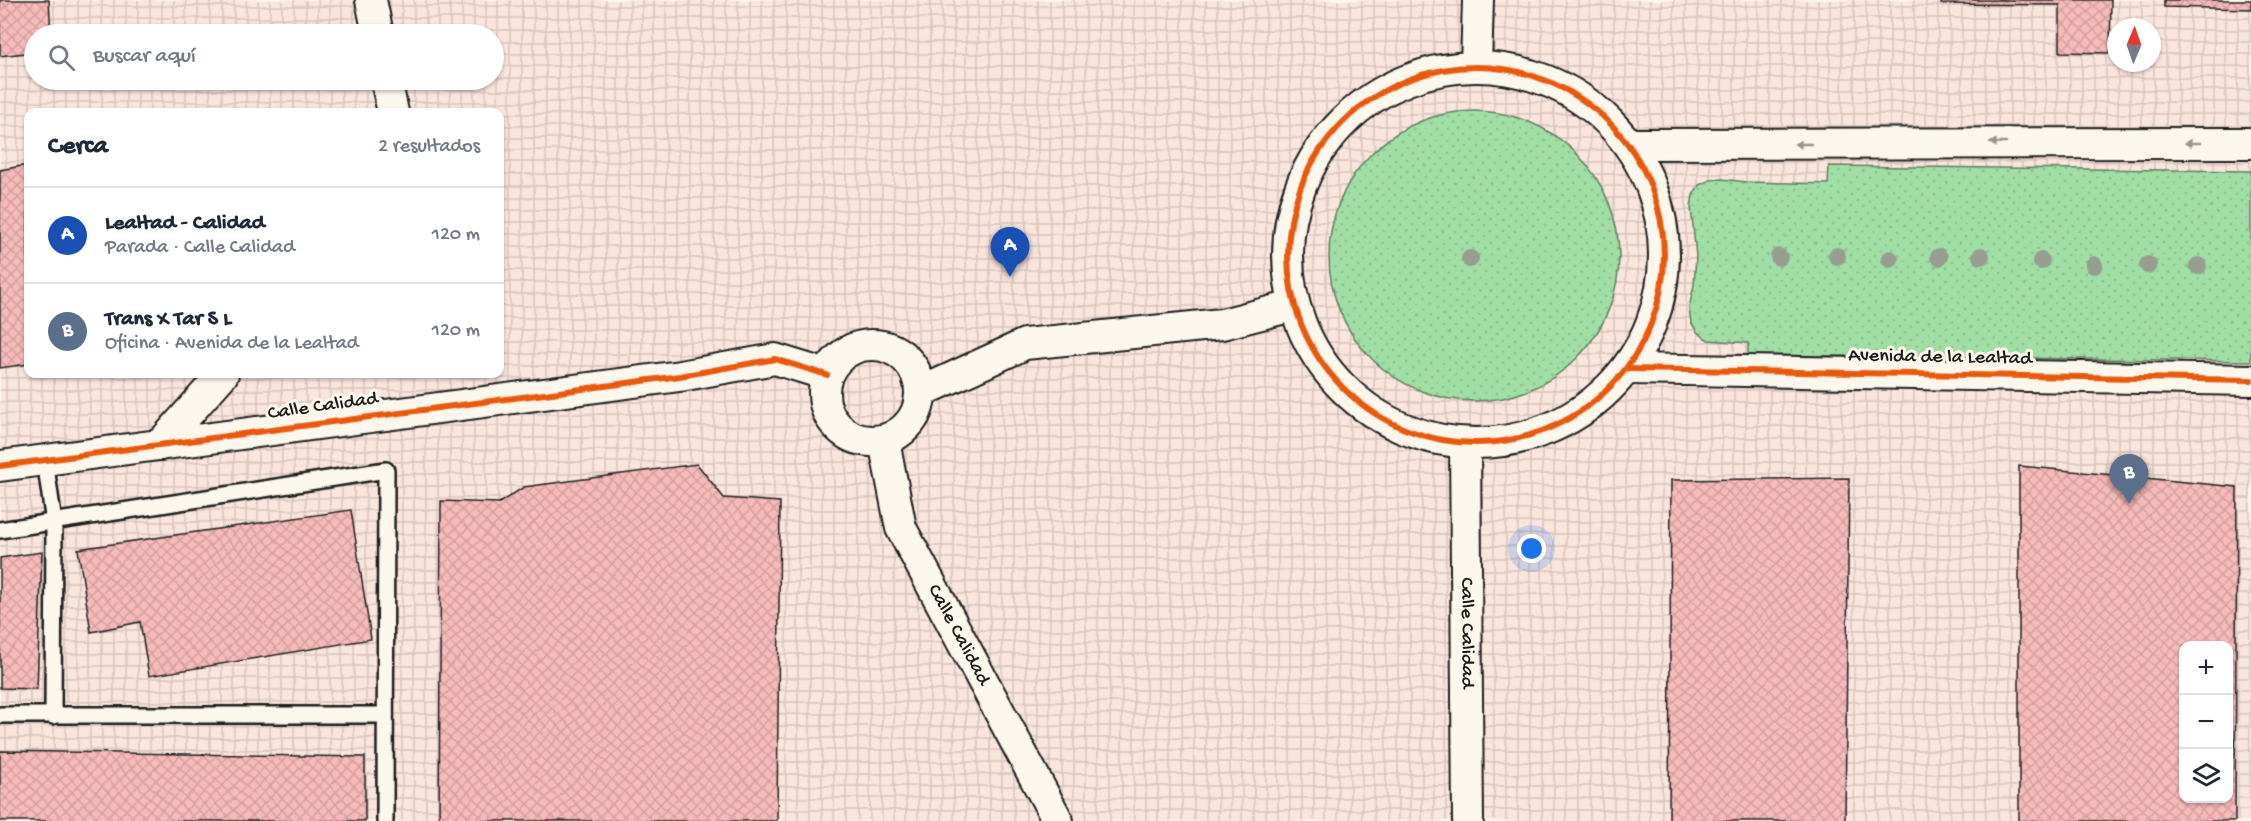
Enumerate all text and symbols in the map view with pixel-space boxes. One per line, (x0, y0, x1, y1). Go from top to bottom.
north arrow (2107, 18, 2161, 72)
search box (24, 24, 504, 90)
icon: search (45, 41, 78, 74)
text: Buscar aquí (93, 44, 196, 70)
text: Cerca (48, 132, 108, 163)
text: 2 resultados (378, 136, 480, 159)
one-way arrow (1988, 138, 2007, 148)
one-way arrow (2183, 138, 2202, 148)
one-way arrow (1793, 139, 1812, 149)
text: Lealtad - Calidad (105, 211, 265, 237)
text: A (62, 224, 73, 247)
text: 120 m (432, 224, 480, 247)
pin: A (990, 228, 1030, 277)
text: Parada · Calle Calidad (105, 237, 295, 260)
text: Trans X Tar S L (105, 307, 231, 333)
text: B (62, 320, 73, 343)
text: 120 m (432, 320, 480, 343)
text: Oficina · Avenida de la Lealtad (105, 333, 359, 356)
street label: Avenida de la Lealtad (1848, 345, 2034, 371)
street label: Calle Calidad (266, 388, 382, 426)
pin: B (2110, 454, 2148, 504)
your location (1517, 534, 1546, 563)
street label: Calle Calidad (1455, 577, 1478, 691)
street label: Calle Calidad (922, 581, 996, 691)
map controls (2179, 641, 2233, 803)
button: + (2179, 641, 2233, 695)
button: − (2179, 695, 2233, 749)
button: layers (2179, 749, 2233, 803)

